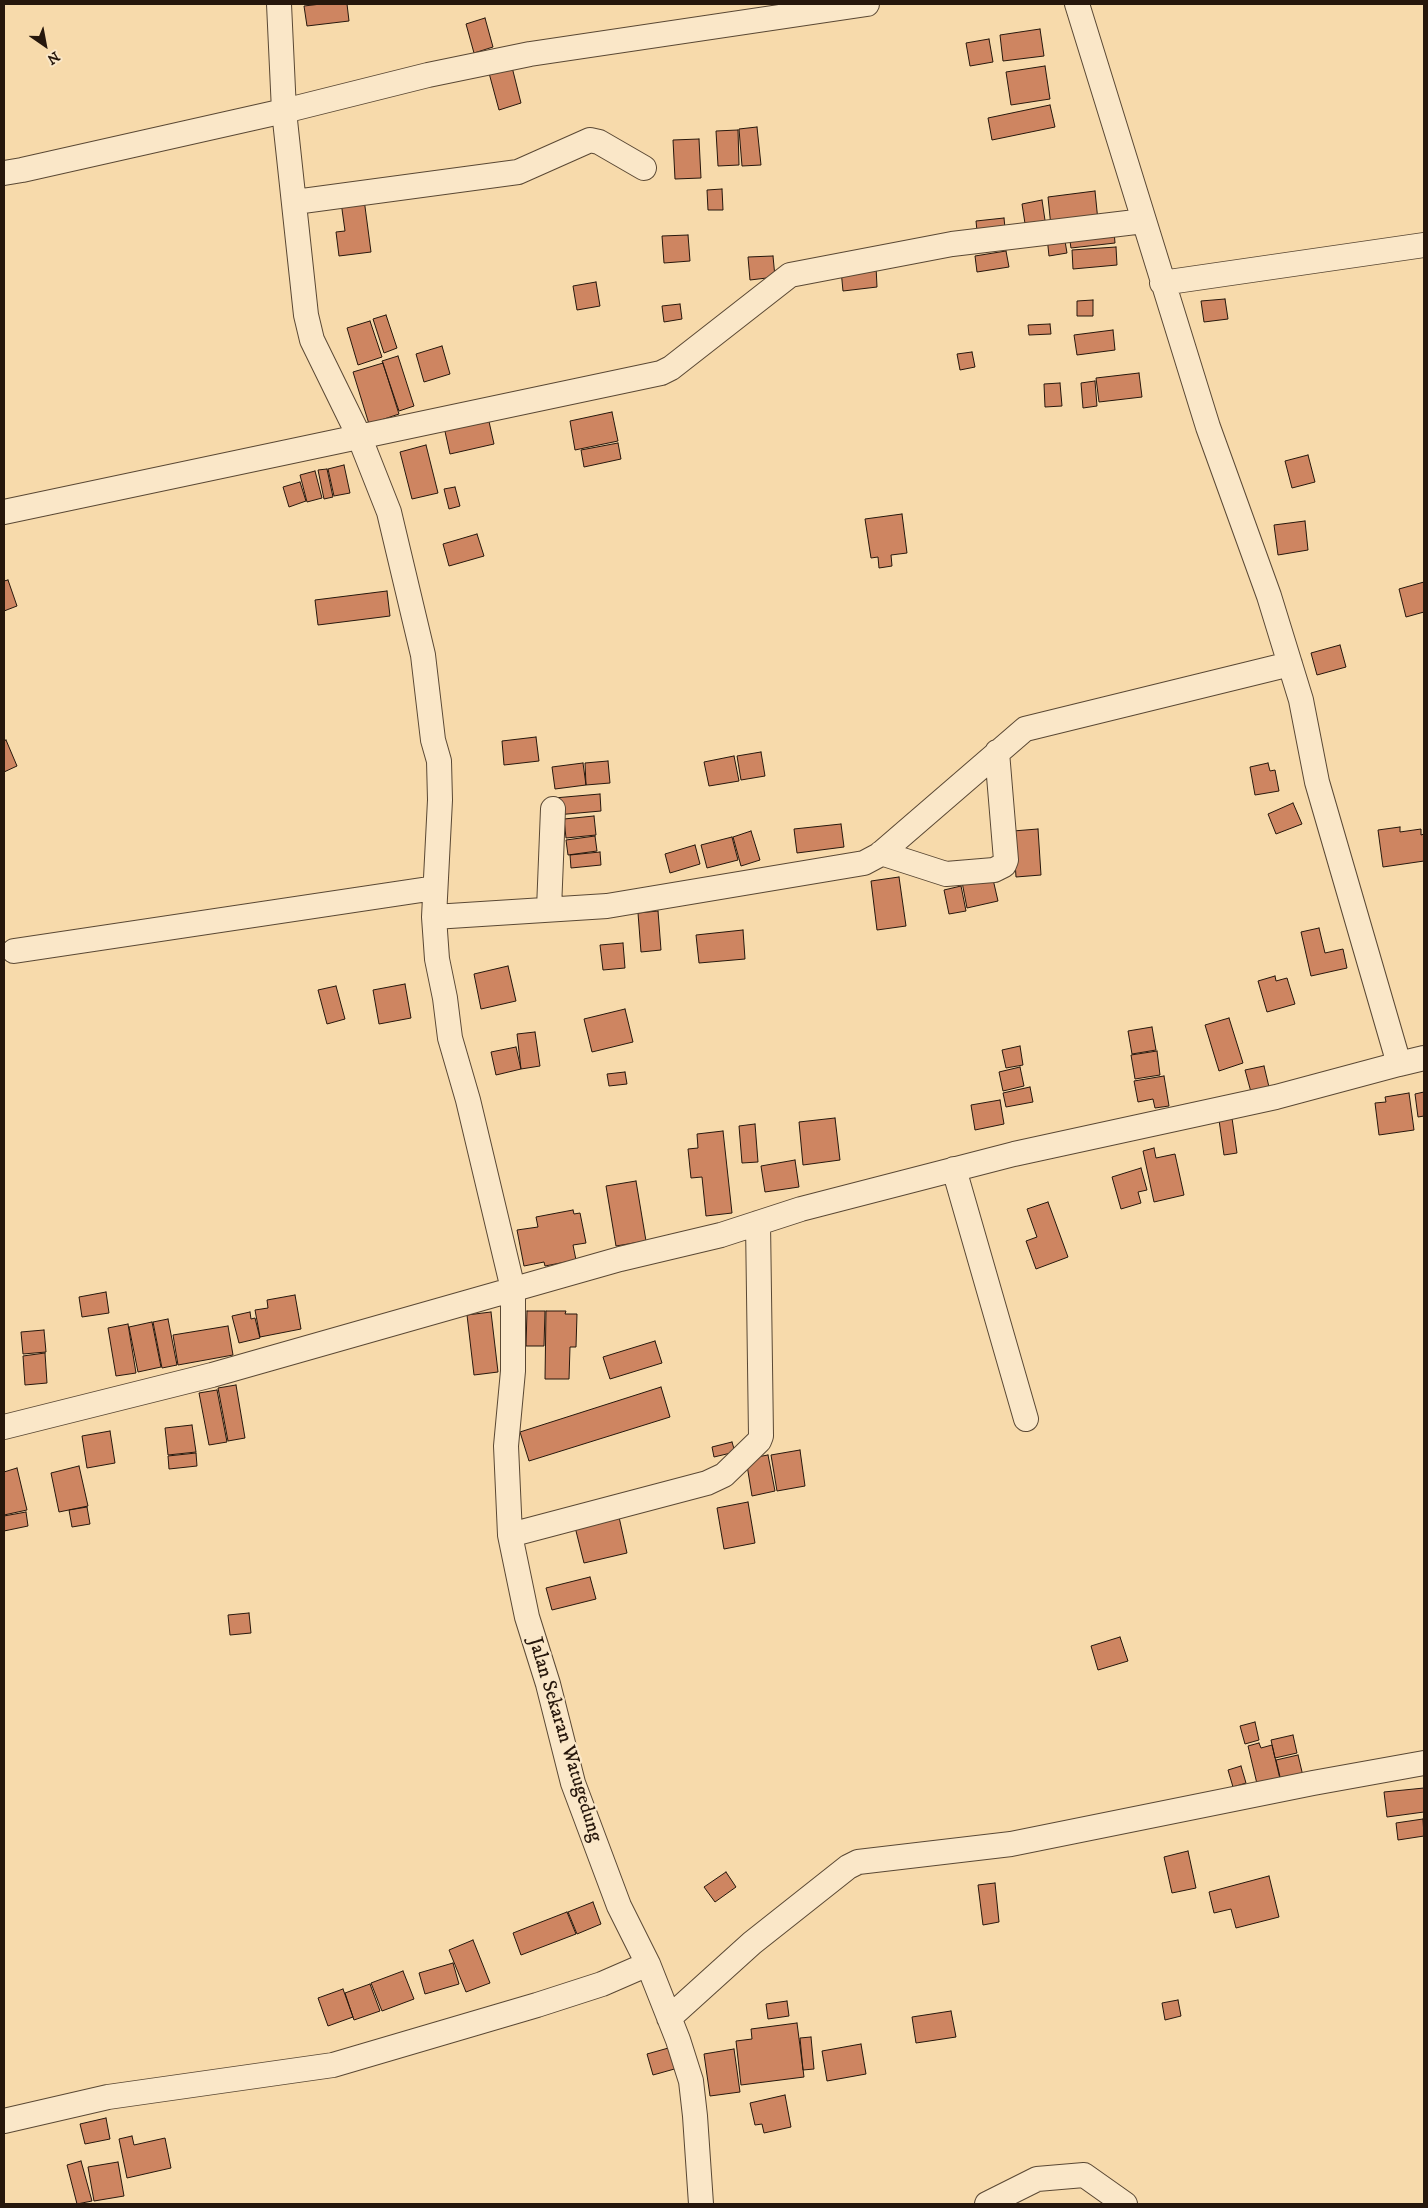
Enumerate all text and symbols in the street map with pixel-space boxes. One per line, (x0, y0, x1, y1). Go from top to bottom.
north arrow (20, 20, 70, 70)
text: N (43, 47, 63, 68)
street label: Jalan Sekaran Watugedung (521, 1635, 607, 1845)

